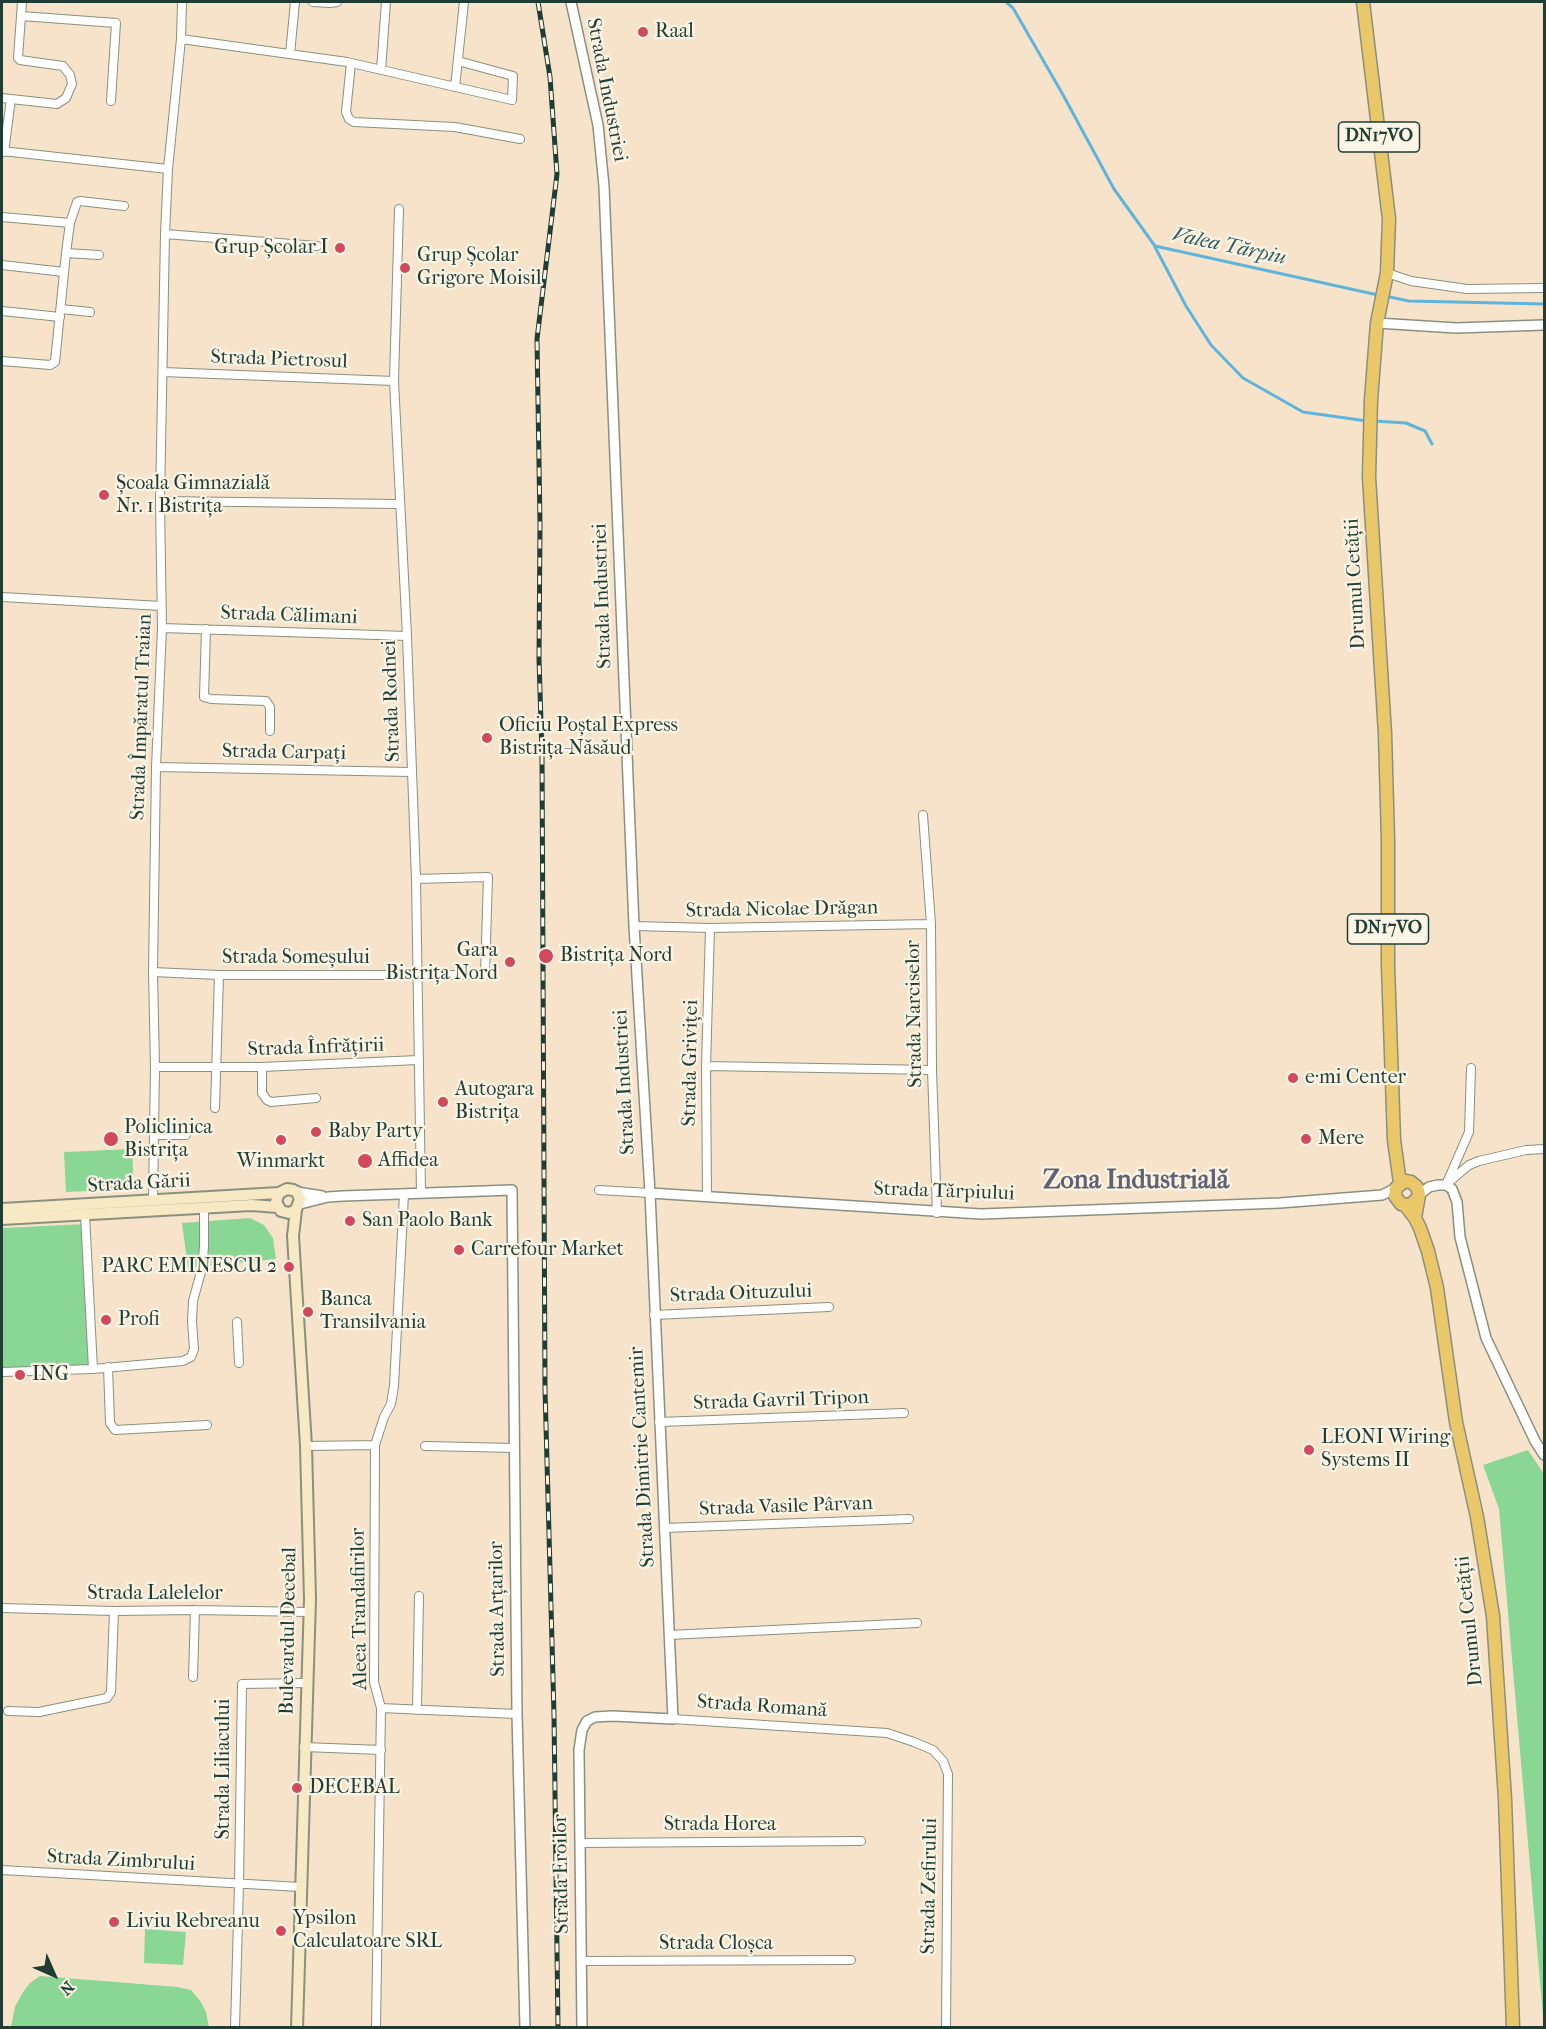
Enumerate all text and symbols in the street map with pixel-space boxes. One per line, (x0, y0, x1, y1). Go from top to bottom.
street label: Strada Industriei (580, 16, 632, 164)
place label: Raal (655, 20, 694, 44)
marker: Raal (636, 25, 650, 39)
road number: DN17VO (1338, 122, 1420, 152)
water label: Valea Tărpiu (1170, 223, 1288, 271)
place label: Grup Școlar I (214, 236, 328, 260)
marker: Grup Școlar I (333, 241, 347, 255)
place label: Grup Școlar Grigore Moisil (417, 244, 541, 291)
marker: Grup Școlar Grigore Moisil (398, 261, 412, 275)
street label: Strada Pietrosul (210, 346, 348, 374)
place label: Școala Gimnazială Nr. 1 Bistrița (116, 472, 270, 519)
marker: Școala Gimnazială Nr. 1 Bistrița (97, 488, 111, 502)
street label: Drumul Cetății (1341, 518, 1371, 650)
street label: Strada Industriei (588, 523, 618, 669)
street label: Strada Călimani (220, 602, 358, 630)
street label: Strada Împăratul Traian (126, 613, 158, 821)
street label: Strada Rodnei (378, 640, 406, 762)
place label: Oficiu Poștal Express Bistrița-Năsăud (499, 714, 678, 761)
marker: Oficiu Poștal Express Bistrița-Năsăud (480, 731, 494, 745)
street label: Strada Carpați (222, 740, 346, 766)
street label: Strada Nicolae Drăgan (685, 896, 879, 924)
road number: DN17VO (1348, 914, 1428, 944)
place label: Gara Bistrița Nord (386, 939, 498, 986)
street label: Strada Narciselor (902, 940, 928, 1088)
place label: Bistrița Nord (560, 944, 672, 968)
street label: Strada Someșului (222, 946, 370, 970)
marker: Bistrița Nord (537, 947, 555, 965)
marker: Gara Bistrița Nord (503, 955, 517, 969)
street label: Strada Griviței (678, 999, 704, 1127)
street label: Strada Industriei (609, 1009, 641, 1155)
street label: Strada Înfrățirii (247, 1034, 385, 1062)
place label: e·mi Center (1305, 1066, 1406, 1090)
marker: e·mi Center (1286, 1071, 1300, 1085)
place label: Autogara Bistrița (455, 1078, 534, 1125)
marker: Autogara Bistrița (436, 1095, 450, 1109)
place label: Policlinica Bistrița (124, 1116, 213, 1163)
place label: Baby Party (328, 1120, 423, 1144)
marker: Baby Party (309, 1125, 323, 1139)
place label: Mere (1318, 1127, 1364, 1151)
marker: Policlinica Bistrița (102, 1130, 120, 1148)
marker: Mere (1299, 1132, 1313, 1146)
marker: Winmarkt (274, 1133, 288, 1147)
place label: Affidea (378, 1149, 438, 1173)
place label: Winmarkt (237, 1150, 325, 1174)
marker: Affidea (356, 1152, 374, 1170)
district label: Zona Industrială (1043, 1166, 1229, 1198)
street label: Strada Gării (87, 1169, 191, 1199)
street label: Strada Tărpiului (873, 1178, 1015, 1206)
place label: San Paolo Bank (362, 1209, 493, 1233)
marker: San Paolo Bank (343, 1214, 357, 1228)
place label: Carrefour Market (471, 1238, 624, 1262)
marker: Carrefour Market (452, 1243, 466, 1257)
place label: PARC EMINESCU 2 (101, 1255, 277, 1279)
marker: PARC EMINESCU 2 (282, 1260, 296, 1274)
street label: Strada Oituzului (669, 1280, 813, 1308)
place label: Banca Transilvania (320, 1288, 426, 1335)
marker: Banca Transilvania (301, 1305, 315, 1319)
place label: Profi (118, 1308, 160, 1332)
marker: Profi (99, 1313, 113, 1327)
street label: Strada Dimitrie Cantemir (625, 1346, 661, 1568)
place label: ING (32, 1363, 69, 1387)
marker: ING (13, 1368, 27, 1382)
street label: Strada Gavril Tripon (693, 1386, 869, 1416)
place label: LEONI Wiring Systems II (1321, 1426, 1450, 1473)
marker: LEONI Wiring Systems II (1302, 1443, 1316, 1457)
street label: Strada Vasile Pârvan (699, 1492, 873, 1522)
street label: Aleea Trandafirilor (347, 1527, 373, 1691)
street label: Strada Arțarilor (485, 1541, 511, 1677)
street label: Bulevardul Decebal (276, 1547, 302, 1715)
street label: Drumul Cetății (1451, 1554, 1489, 1688)
street label: Strada Lalelelor (87, 1582, 223, 1606)
street label: Strada Romană (696, 1690, 828, 1724)
street label: Strada Liliacului (212, 1698, 236, 1840)
place label: DECEBAL (309, 1776, 400, 1800)
marker: DECEBAL (290, 1781, 304, 1795)
street label: Strada Horea (664, 1813, 776, 1837)
street label: Strada Eroilor (549, 1814, 575, 1934)
street label: Strada Zefirului (917, 1817, 943, 1955)
street label: Strada Zimbrului (46, 1845, 196, 1877)
place label: Ypsilon Calculatoare SRL (293, 1907, 442, 1954)
place label: Liviu Rebreanu (126, 1910, 260, 1934)
marker: Liviu Rebreanu (107, 1915, 121, 1929)
marker: Ypsilon Calculatoare SRL (274, 1924, 288, 1938)
street label: Strada Cloșca (659, 1932, 773, 1956)
north arrow (24, 1945, 84, 2005)
text: N (56, 1977, 78, 1999)

